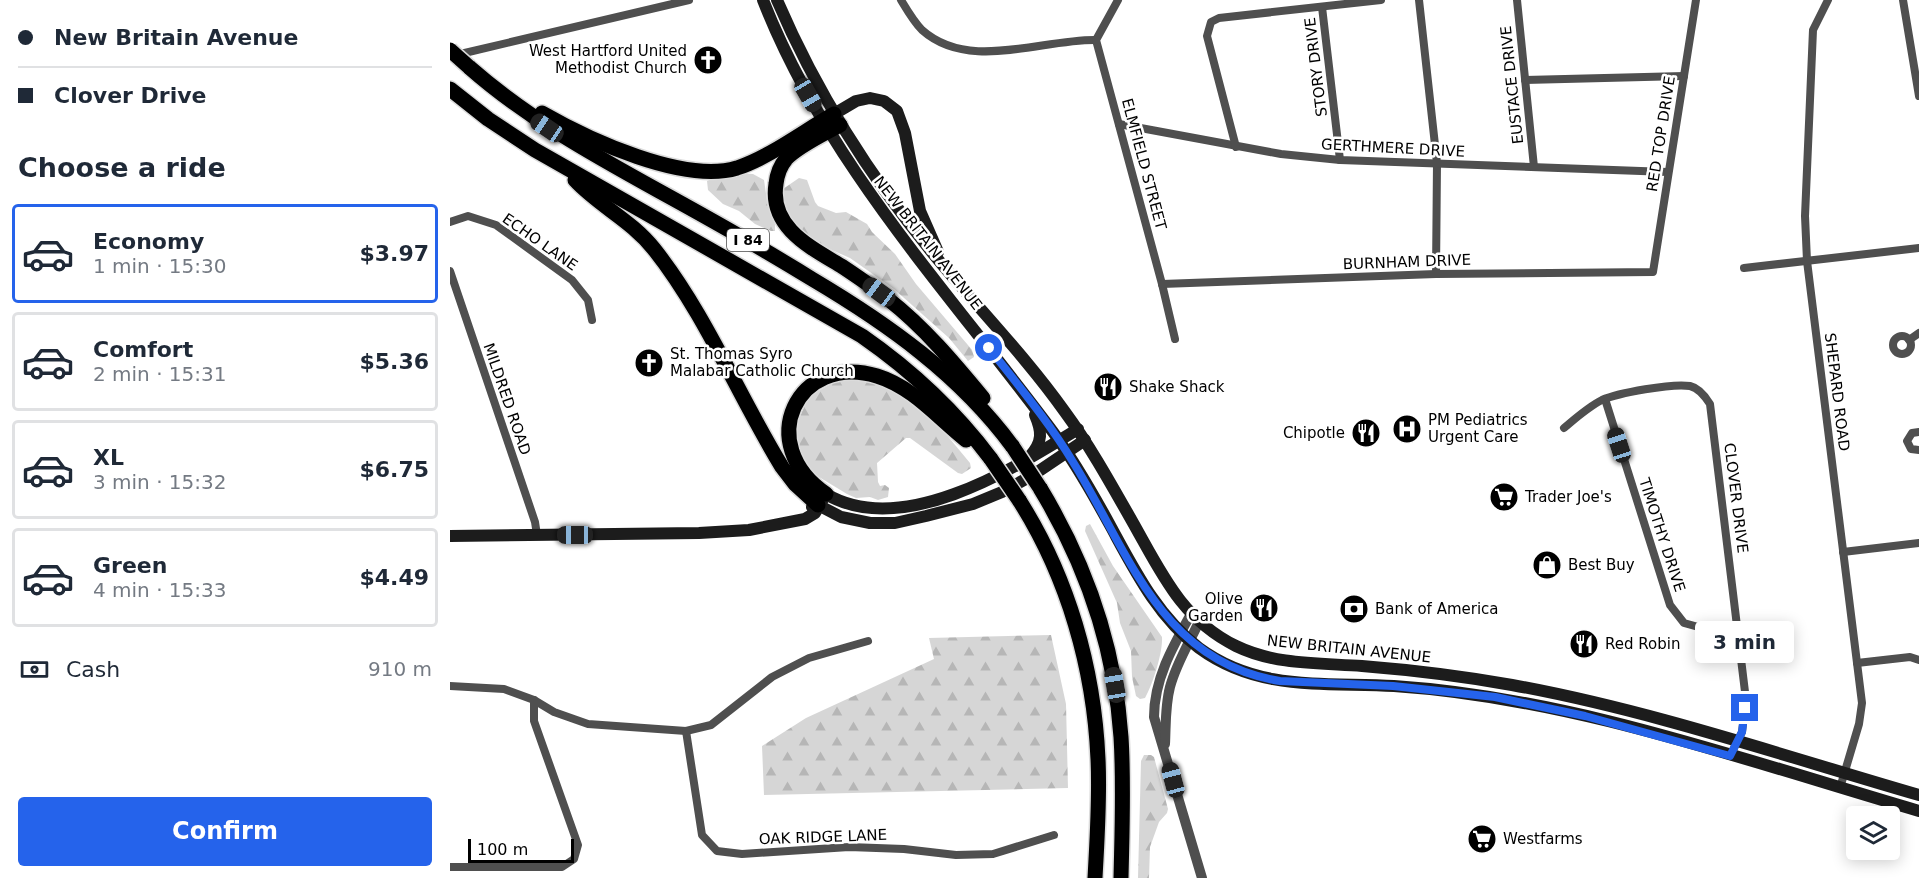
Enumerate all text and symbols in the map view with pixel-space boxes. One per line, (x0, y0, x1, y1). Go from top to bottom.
street label: STORY DRIVE (1301, 16, 1331, 118)
text: New Britain Avenue (54, 25, 298, 50)
street label: EUSTACE DRIVE (1497, 25, 1527, 145)
place label: West Hartford United Methodist Church (529, 42, 687, 77)
church icon: West Hartford United Methodist Church (692, 44, 724, 76)
car (791, 75, 825, 115)
street label: RED TOP DRIVE (1643, 75, 1679, 193)
text: Clover Drive (54, 83, 207, 108)
street label: ELMFIELD STREET (1118, 96, 1170, 232)
car (527, 110, 567, 146)
street label: GERTHMERE DRIVE (1321, 135, 1465, 161)
text: Choose a ride (18, 152, 226, 183)
street label: NEW BRITAIN AVENUE (870, 173, 986, 313)
street label: ECHO LANE (499, 210, 581, 274)
icon: car (21, 227, 75, 281)
text: Economy (93, 229, 204, 254)
road number: I 84 (727, 229, 769, 251)
text: $3.97 (359, 241, 429, 266)
street label: BURNHAM DRIVE (1343, 251, 1471, 273)
text: 1 min · 15:30 (93, 254, 227, 278)
car (859, 274, 899, 310)
street label: SHEPARD ROAD (1821, 332, 1853, 452)
route start (975, 334, 1002, 361)
icon: car (21, 335, 75, 389)
text: Comfort (93, 337, 193, 362)
street label: MILDRED ROAD (479, 341, 535, 457)
place label: St. Thomas Syro Malabar Catholic Church (670, 345, 854, 380)
church icon: St. Thomas Syro Malabar Catholic Church (633, 347, 665, 379)
text: $5.36 (359, 349, 429, 374)
text: 2 min · 15:31 (93, 362, 227, 386)
restaurant icon: Shake Shack (1092, 371, 1124, 403)
place label: Shake Shack (1129, 378, 1225, 396)
place label: PM Pediatrics Urgent Care (1428, 411, 1528, 446)
hospital icon: PM Pediatrics Urgent Care (1391, 413, 1423, 445)
restaurant icon: Chipotle (1350, 417, 1382, 449)
place label: Chipotle (1283, 424, 1345, 442)
car (1605, 425, 1633, 465)
street label: CLOVER DRIVE (1720, 442, 1752, 554)
icon: car (21, 443, 75, 497)
text: XL (93, 445, 124, 470)
text: $6.75 (359, 457, 429, 482)
text: 3 min · 15:32 (93, 470, 227, 494)
street label: TIMOTHY DRIVE (1635, 475, 1689, 594)
supermarket icon: Trader Joe's (1488, 481, 1520, 513)
place label: Trader Joe's (1524, 488, 1612, 506)
car (557, 526, 593, 544)
shop icon: Best Buy (1531, 549, 1563, 581)
icon: car (21, 551, 75, 605)
text: Green (93, 553, 167, 578)
place label: Best Buy (1568, 556, 1635, 574)
text: $4.49 (359, 565, 429, 590)
text: 4 min · 15:33 (93, 578, 227, 602)
place label: Olive Garden (1188, 590, 1243, 625)
restaurant icon: Olive Garden (1248, 592, 1280, 624)
bank icon: Bank of America (1338, 593, 1370, 625)
place label: Bank of America (1375, 600, 1499, 618)
callout: 3 min (1696, 621, 1794, 663)
restaurant icon: Red Robin (1568, 628, 1600, 660)
text: 3 min (1713, 630, 1776, 654)
street label: NEW BRITAIN AVENUE (1266, 631, 1432, 667)
place label: Red Robin (1605, 635, 1680, 653)
icon: cash (18, 653, 51, 686)
text: Cash (66, 657, 120, 682)
text: 910 m (368, 657, 432, 681)
car (1103, 666, 1127, 704)
route end (1731, 694, 1758, 721)
car (1160, 760, 1186, 800)
button: Confirm (18, 797, 432, 866)
map controls (1846, 806, 1900, 860)
button: layers (1846, 806, 1900, 860)
supermarket icon: Westfarms (1466, 823, 1498, 855)
street label: OAK RIDGE LANE (759, 826, 887, 848)
place label: Westfarms (1503, 830, 1583, 848)
scale bar (468, 836, 574, 864)
text: 100 m (477, 840, 528, 859)

